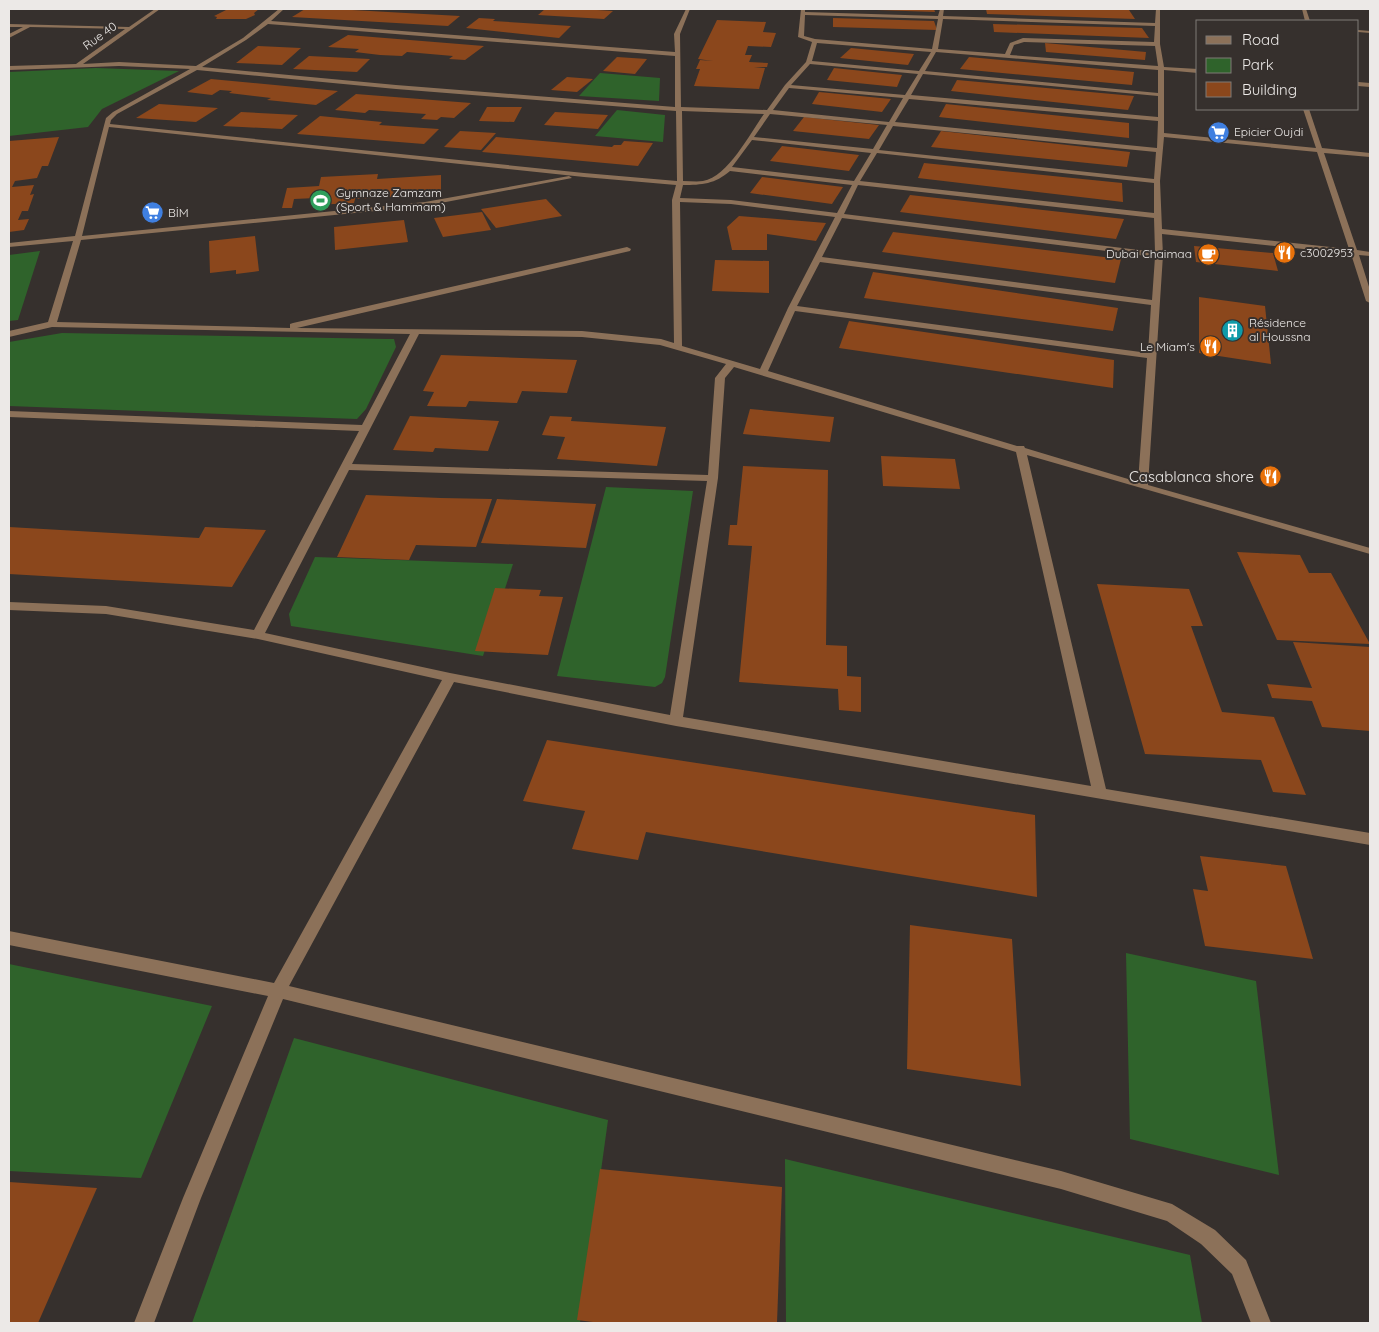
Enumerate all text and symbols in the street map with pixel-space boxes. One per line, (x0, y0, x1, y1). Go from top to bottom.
street label: Rue 40 (80, 18, 120, 53)
legend (1196, 20, 1359, 110)
text: Road (1242, 30, 1279, 49)
text: Park (1242, 55, 1274, 74)
text: Building (1242, 80, 1297, 99)
supermarket icon: Epicier Oujdi (1206, 120, 1230, 144)
place label: Epicier Oujdi (1234, 124, 1303, 139)
place label: Gymnaze Zamzam (Sport & Hammam) (336, 185, 446, 214)
sports icon: Gymnaze Zamzam (Sport & Hammam) (308, 188, 332, 212)
supermarket icon: BİM (140, 201, 164, 225)
place label: BİM (168, 205, 189, 220)
restaurant icon: c3002953 (1272, 241, 1296, 265)
cafe icon: Dubai Chaimaa (1196, 242, 1220, 266)
place label: c3002953 (1300, 245, 1353, 260)
place label: Dubai Chaimaa (1106, 246, 1192, 261)
place label: Résidence al Houssna (1249, 315, 1311, 344)
building icon: Résidence al Houssna (1221, 318, 1245, 342)
restaurant icon: Le Miam's (1199, 335, 1223, 359)
place label: Le Miam's (1140, 339, 1195, 354)
restaurant icon: Casablanca shore (1258, 465, 1282, 489)
place label: Casablanca shore (1129, 467, 1254, 486)

